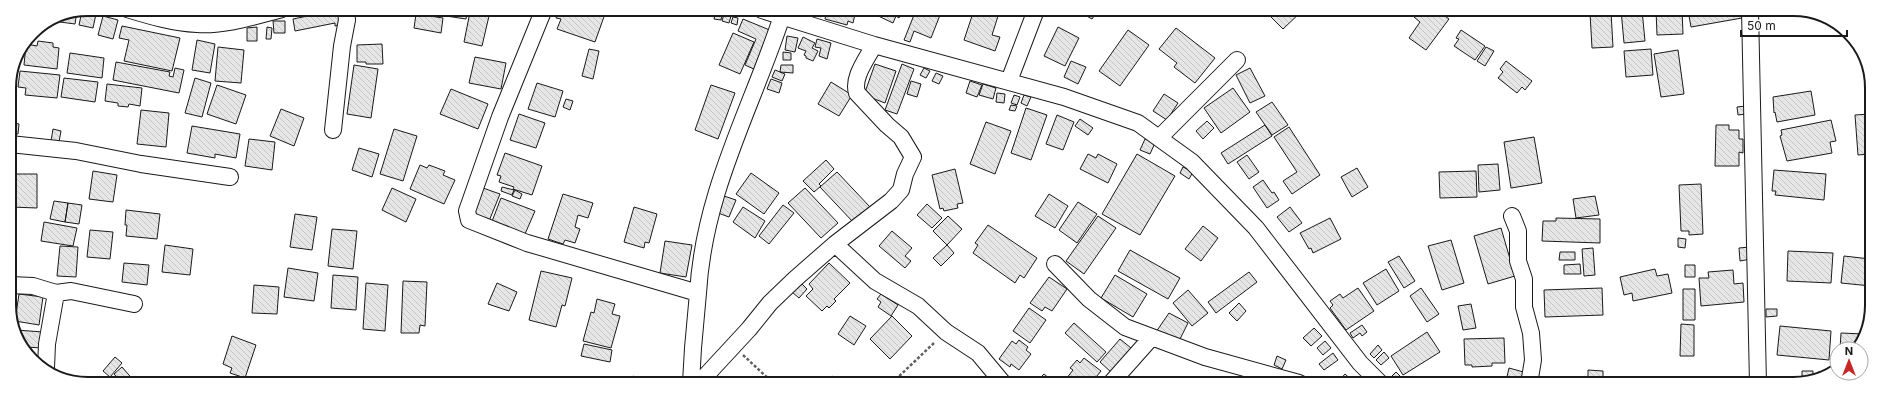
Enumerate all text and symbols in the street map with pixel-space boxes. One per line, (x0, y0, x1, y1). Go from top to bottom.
scale bar (1741, 12, 1847, 38)
text: 50 m (1747, 18, 1776, 33)
north arrow (1829, 341, 1869, 381)
text: N (1845, 344, 1853, 358)

